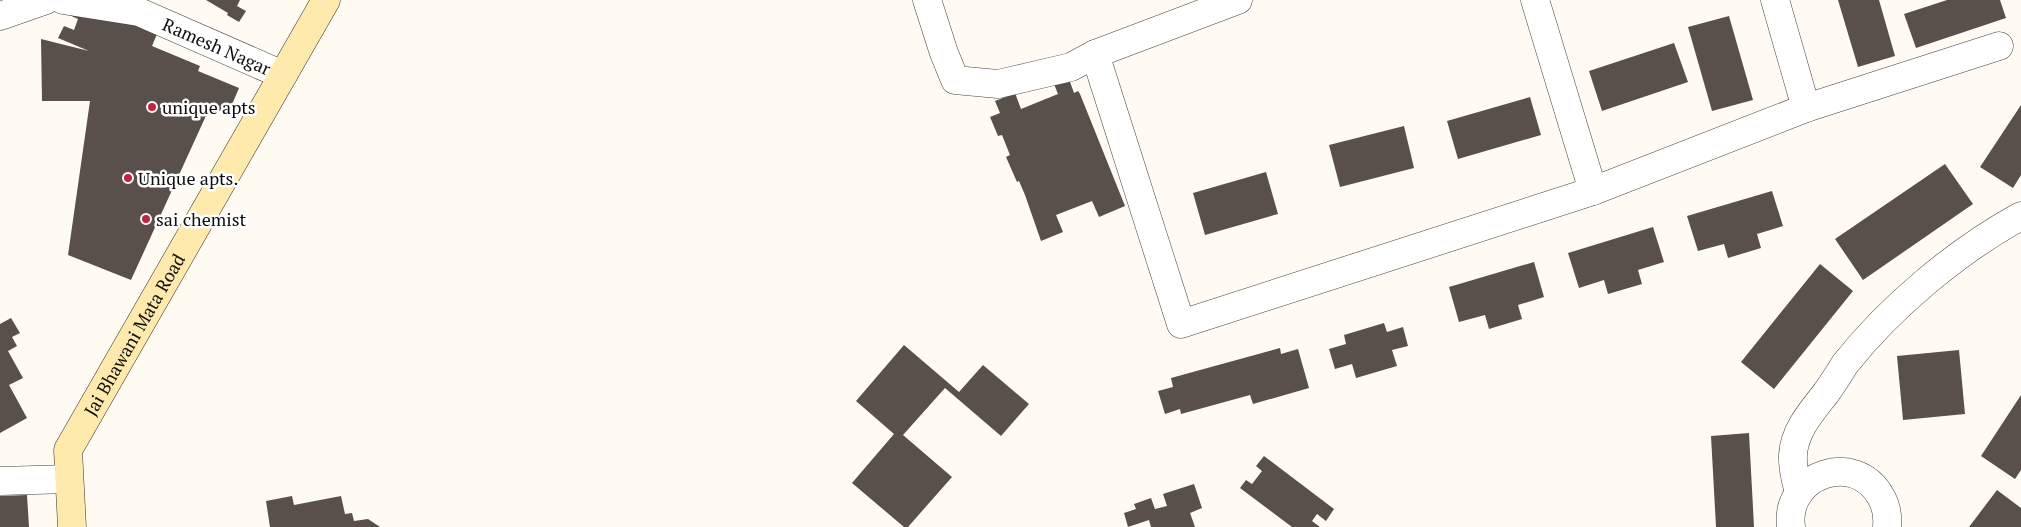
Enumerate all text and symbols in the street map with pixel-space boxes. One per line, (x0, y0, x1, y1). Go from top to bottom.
street label: Ramesh Nagar (159, 12, 275, 80)
place label: unique apts (162, 95, 256, 119)
marker: unique apts (146, 101, 158, 113)
place label: Unique apts. (138, 166, 238, 190)
marker: Unique apts. (122, 172, 134, 184)
place label: sai chemist (156, 207, 246, 231)
marker: sai chemist (140, 213, 152, 225)
street label: Jai Bhawani Mata Road (78, 249, 190, 420)

